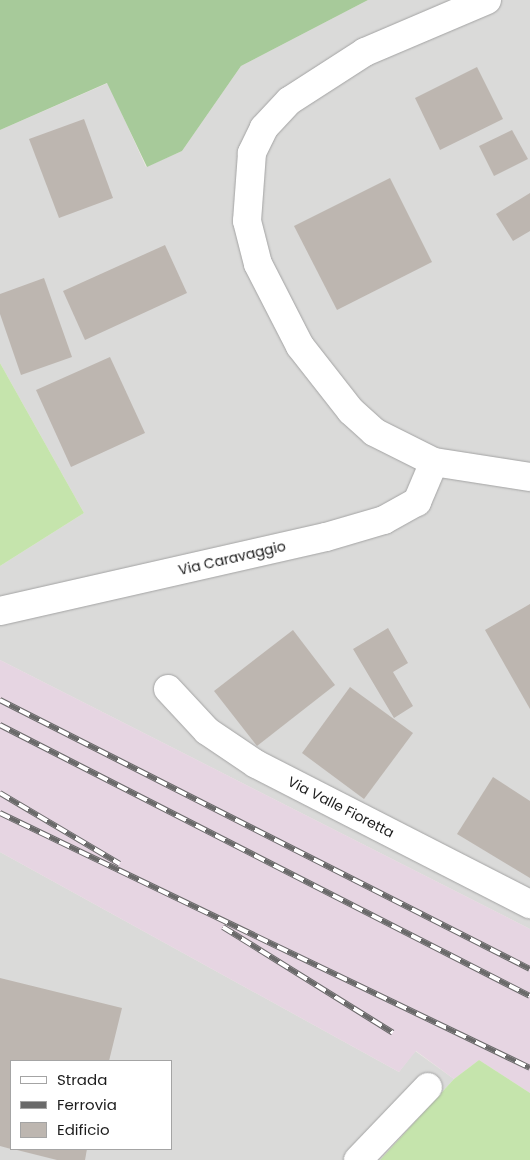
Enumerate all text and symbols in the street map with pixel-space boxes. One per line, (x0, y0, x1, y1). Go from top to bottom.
street label: Via Caravaggio (177, 537, 287, 579)
street label: Via Valle Fioretta (285, 773, 397, 841)
legend (10, 1060, 172, 1150)
text: Strada (57, 1069, 107, 1090)
text: Ferrovia (57, 1094, 117, 1115)
text: Edificio (57, 1119, 110, 1140)

